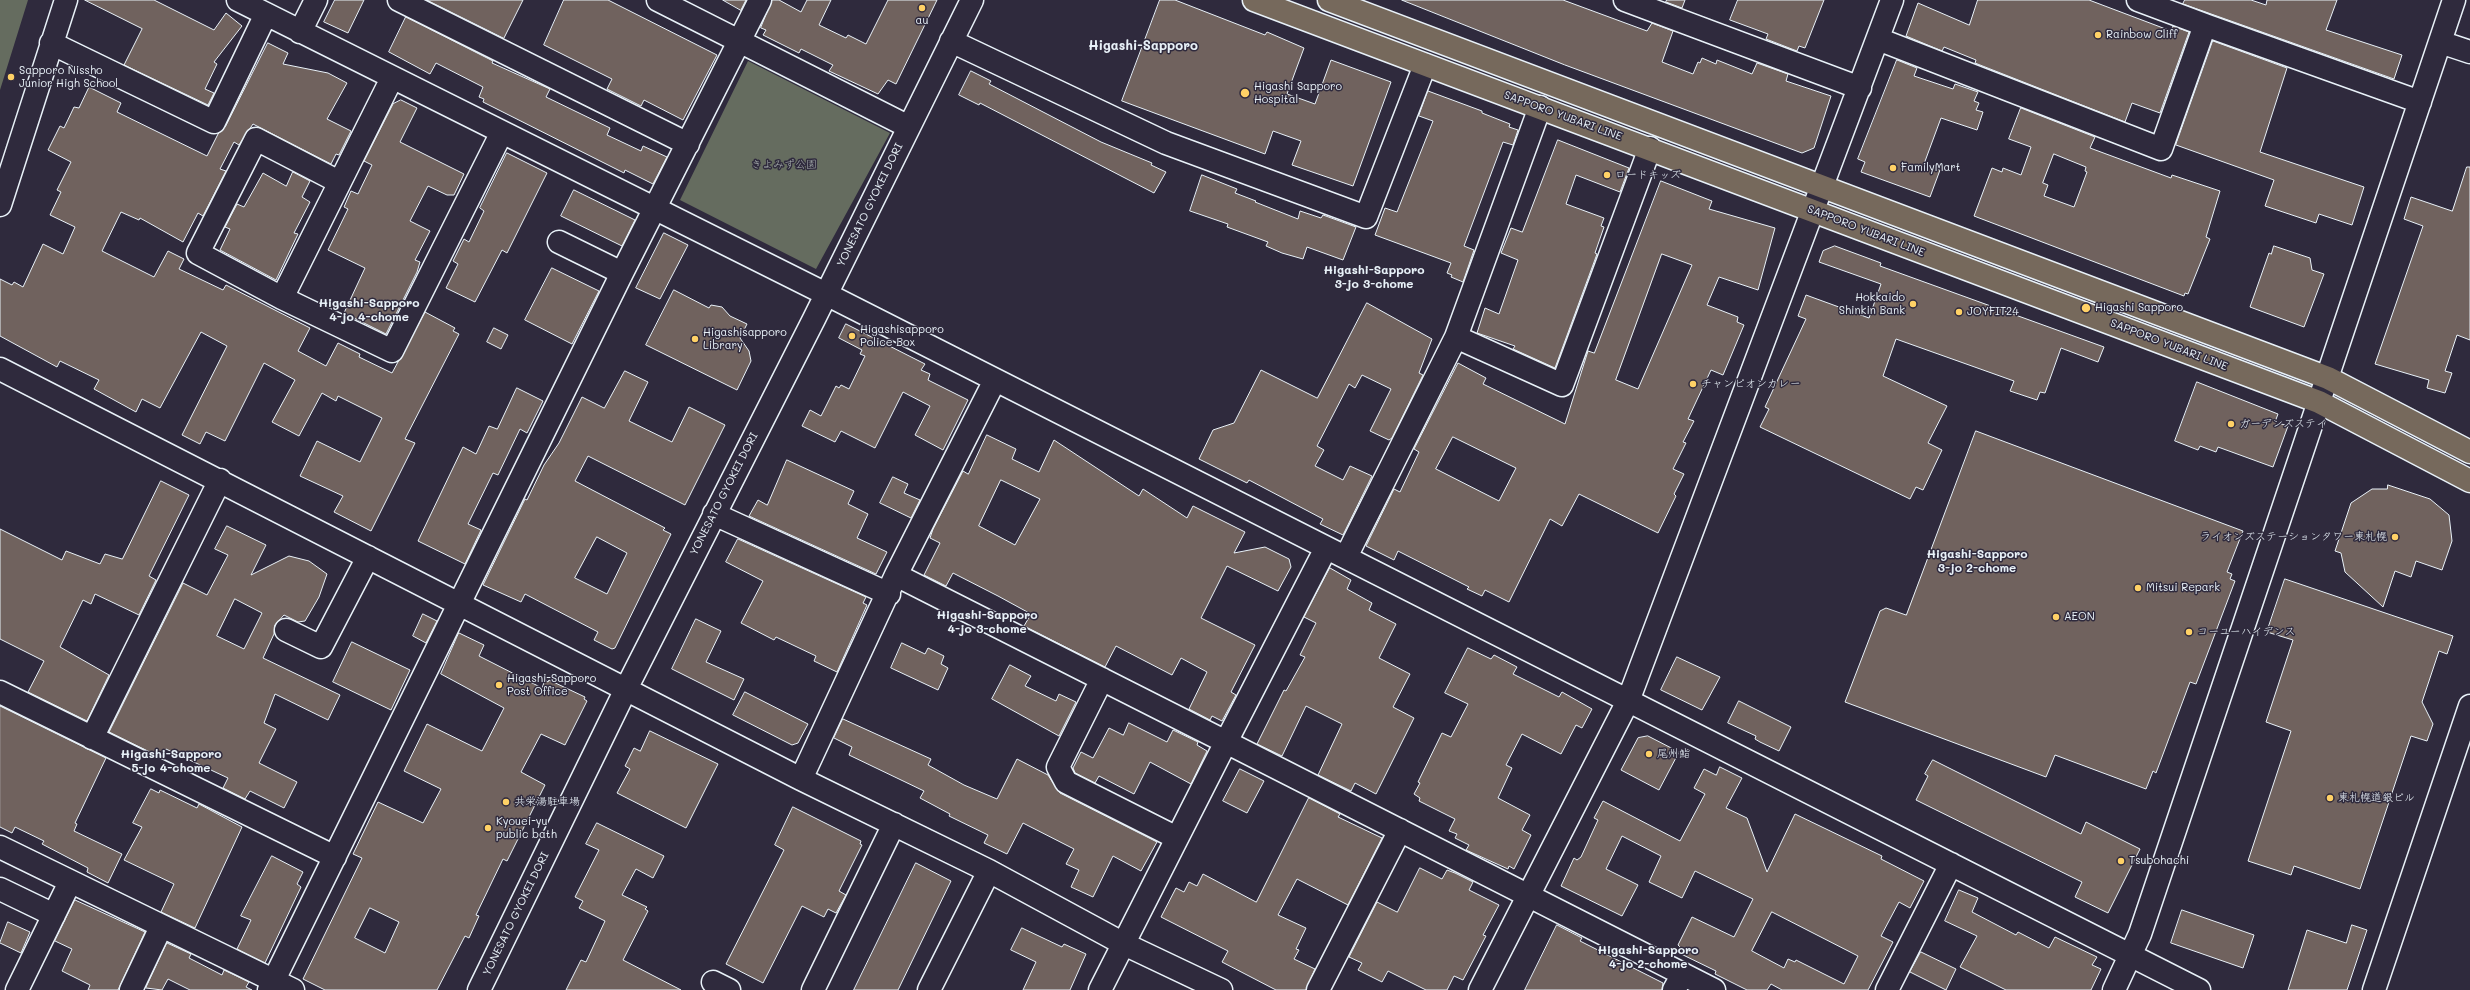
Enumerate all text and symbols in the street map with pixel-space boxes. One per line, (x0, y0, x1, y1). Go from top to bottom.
marker: au (917, 3, 927, 13)
place label: au (916, 14, 928, 28)
place label: Rainbow Cliff (2106, 28, 2177, 42)
marker: Rainbow Cliff (2093, 30, 2103, 40)
district label: Higashi-Sapporo (1088, 38, 1198, 54)
place label: Sapporo Nissho Junior High School (19, 64, 118, 90)
marker: Sapporo Nissho Junior High School (6, 72, 16, 82)
place label: Higashi Sapporo Hospital (1254, 80, 1342, 106)
marker: Higashi Sapporo Hospital (1239, 87, 1251, 99)
street label: SAPPORO YUBARI LINE (1502, 88, 1624, 144)
street label: YONESATO GYOKEI DORI (834, 141, 906, 269)
park label: きよみず公園 (751, 158, 817, 172)
place label: FamilyMart (1901, 161, 1961, 175)
marker: FamilyMart (1888, 163, 1898, 173)
place label: ロードキッズ (1615, 168, 1681, 182)
marker: ロードキッズ (1602, 170, 1612, 180)
street label: SAPPORO YUBARI LINE (1805, 203, 1927, 259)
district label: Higashi-Sapporo 3-jo 3-chome (1323, 263, 1425, 291)
place label: Hokkaido Shinkin Bank (1839, 291, 1905, 317)
district label: Higashi-Sapporo 4-jo 4-chome (318, 296, 420, 324)
marker: Hokkaido Shinkin Bank (1908, 299, 1918, 309)
place label: Higashi Sapporo (2095, 301, 2183, 315)
marker: Higashi Sapporo (2080, 302, 2092, 314)
place label: JOYFIT24 (1967, 305, 2019, 319)
marker: JOYFIT24 (1954, 307, 1964, 317)
street label: SAPPORO YUBARI LINE (2108, 317, 2230, 373)
place label: Higashisapporo Police Box (860, 323, 944, 349)
place label: Higashisapporo Library (703, 326, 787, 352)
marker: Higashisapporo Police Box (847, 331, 857, 341)
marker: Higashisapporo Library (690, 334, 700, 344)
place label: チャンピオンカレー (1701, 377, 1800, 391)
marker: チャンピオンカレー (1688, 379, 1698, 389)
place label: ガーデンズステイ (2239, 417, 2327, 431)
marker: ガーデンズステイ (2226, 419, 2236, 429)
street label: YONESATO GYOKEI DORI (687, 430, 761, 558)
place label: ライオンズステーションタワー東札幌 (2200, 530, 2387, 544)
marker: ライオンズステーションタワー東札幌 (2390, 532, 2400, 542)
district label: Higashi-Sapporo 3-jo 2-chome (1926, 547, 2028, 575)
place label: Mitsui Repark (2146, 581, 2220, 595)
marker: Mitsui Repark (2133, 583, 2143, 593)
district label: Higashi-Sapporo 4-jo 3-chome (936, 608, 1038, 636)
place label: AEON (2064, 610, 2095, 624)
marker: AEON (2051, 612, 2061, 622)
place label: コーユーハイデンス (2197, 625, 2296, 639)
marker: コーユーハイデンス (2184, 627, 2194, 637)
place label: Higashi-Sapporo Post Office (507, 672, 596, 698)
marker: Higashi-Sapporo Post Office (494, 680, 504, 690)
district label: Higashi-Sapporo 5-jo 4-chome (120, 747, 222, 775)
place label: 尾州鮨 (1657, 747, 1690, 761)
marker: 尾州鮨 (1644, 749, 1654, 759)
place label: 東札幌道銀ビル (2338, 791, 2415, 805)
marker: 東札幌道銀ビル (2325, 793, 2335, 803)
place label: 共栄湯駐車場 (514, 795, 580, 809)
marker: 共栄湯駐車場 (501, 797, 511, 807)
place label: Kyouei-yu public bath (496, 815, 557, 841)
marker: Kyouei-yu public bath (483, 823, 493, 833)
street label: YONESATO GYOKEI DORI (480, 850, 552, 978)
place label: Tsubohachi (2129, 854, 2189, 868)
marker: Tsubohachi (2116, 856, 2126, 866)
district label: Higashi-Sapporo 4-jo 2-chome (1597, 943, 1699, 971)

